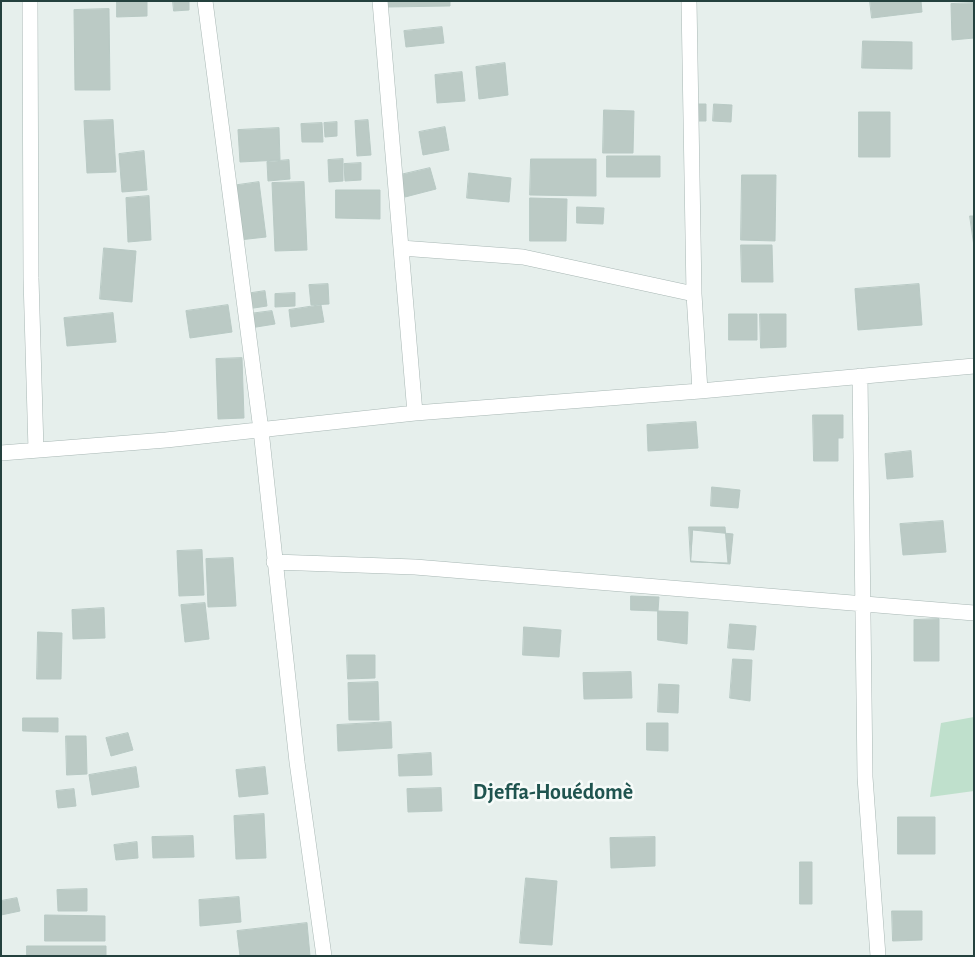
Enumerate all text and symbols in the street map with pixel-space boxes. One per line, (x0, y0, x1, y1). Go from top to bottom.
district label: Djeffa-Houédomè (473, 779, 633, 805)

